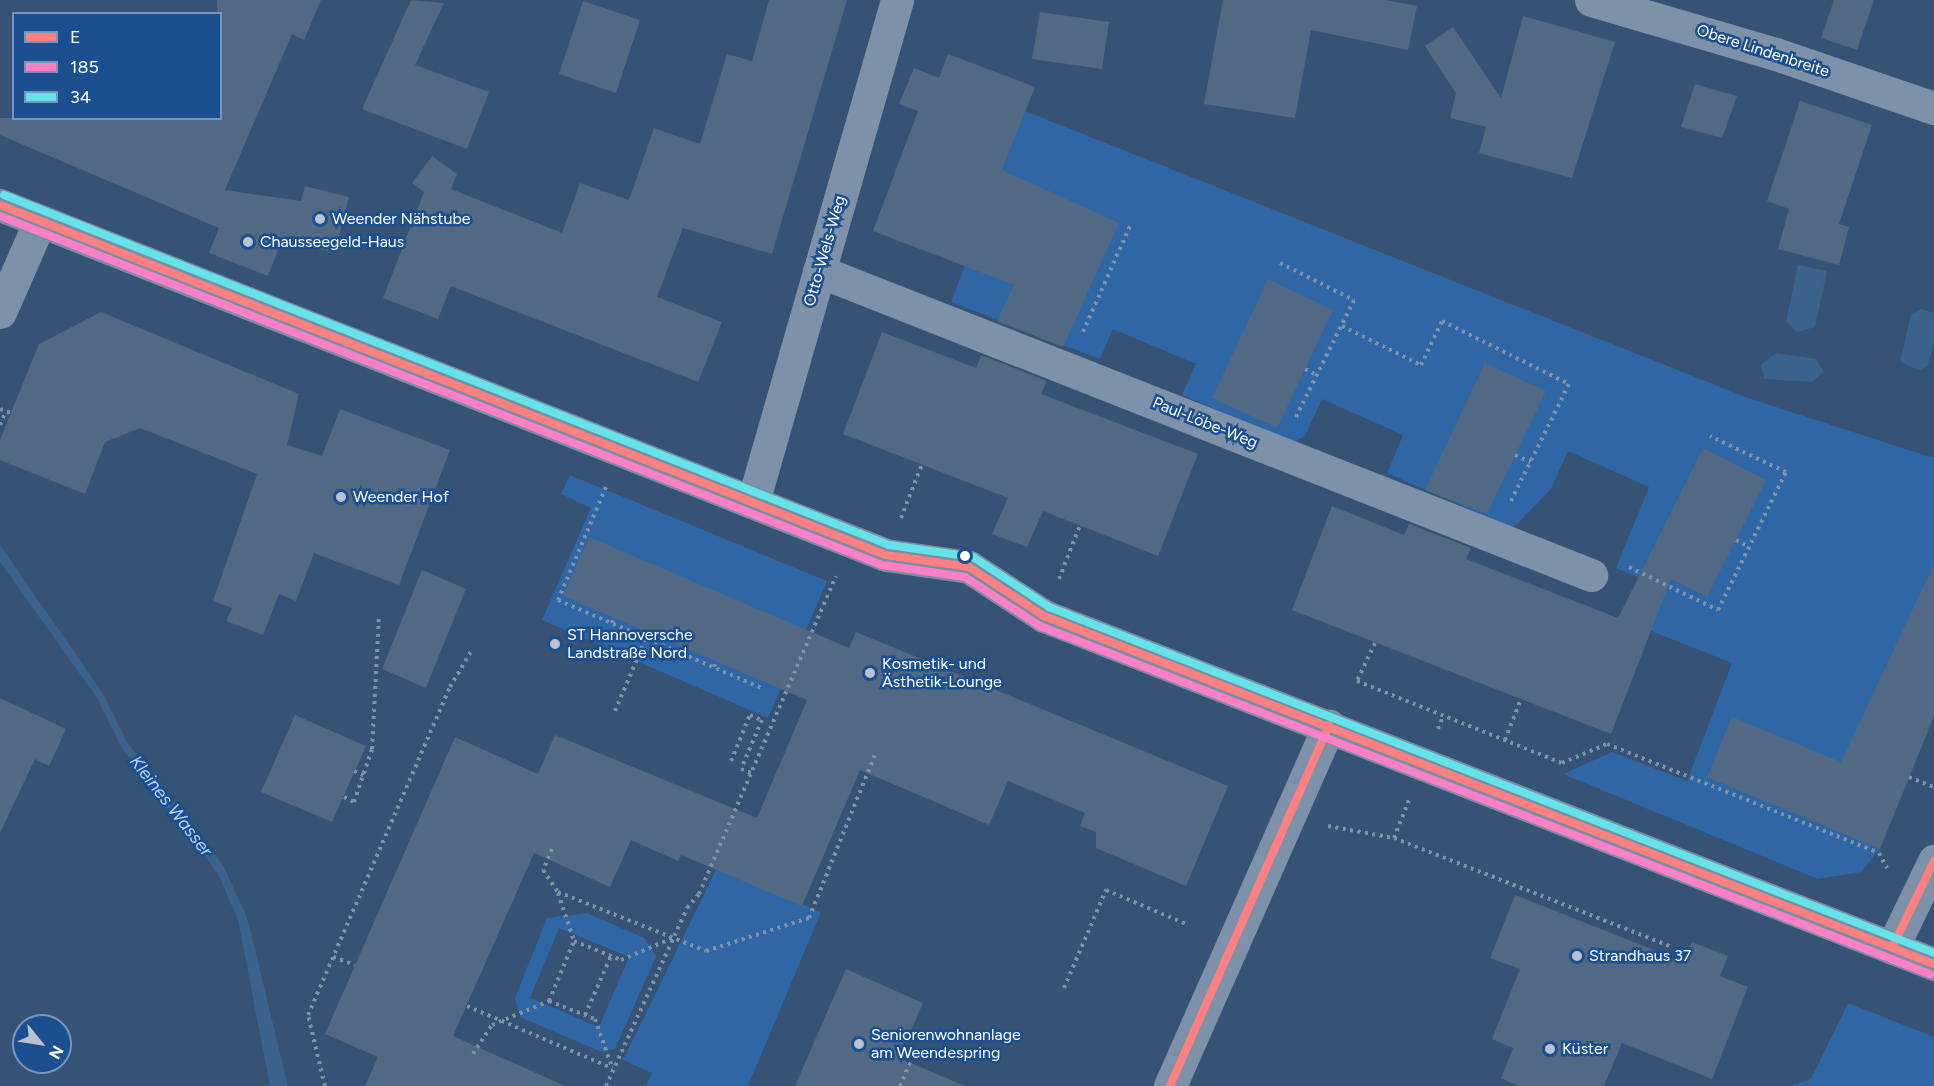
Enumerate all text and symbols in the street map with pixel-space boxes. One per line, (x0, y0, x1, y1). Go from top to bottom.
legend (12, 12, 222, 120)
street label: Obere Lindenbreite (1694, 20, 1832, 82)
text: E (70, 26, 81, 48)
text: 185 (70, 56, 99, 78)
text: 34 (70, 86, 91, 108)
street label: Otto-Wels-Weg (800, 193, 850, 309)
place label: Weender Nähstube (332, 209, 471, 229)
marker: Weender Nähstube (313, 212, 327, 226)
place label: Chausseegeld-Haus (260, 232, 404, 252)
marker: Chausseegeld-Haus (241, 235, 255, 249)
street label: Paul-Löbe-Weg (1150, 393, 1260, 453)
place label: Weender Hof (353, 487, 449, 507)
marker: Weender Hof (334, 490, 348, 504)
unlabelled marker (959, 550, 971, 562)
place label: ST Hannoversche Landstraße Nord (567, 625, 693, 663)
marker: ST Hannoversche Landstraße Nord (548, 637, 562, 651)
place label: Kosmetik- und Ästhetik-Lounge (882, 654, 1002, 692)
marker: Kosmetik- und Ästhetik-Lounge (863, 666, 877, 680)
water label: Kleines Wasser (125, 751, 217, 861)
place label: Strandhaus 37 (1589, 946, 1691, 966)
marker: Strandhaus 37 (1570, 949, 1584, 963)
north arrow (12, 1014, 72, 1074)
place label: Seniorenwohnanlage am Weendespring (871, 1025, 1021, 1063)
marker: Seniorenwohnanlage am Weendespring (852, 1037, 866, 1051)
place label: Küster (1562, 1039, 1608, 1059)
text: N (45, 1042, 68, 1062)
marker: Küster (1543, 1042, 1557, 1056)

